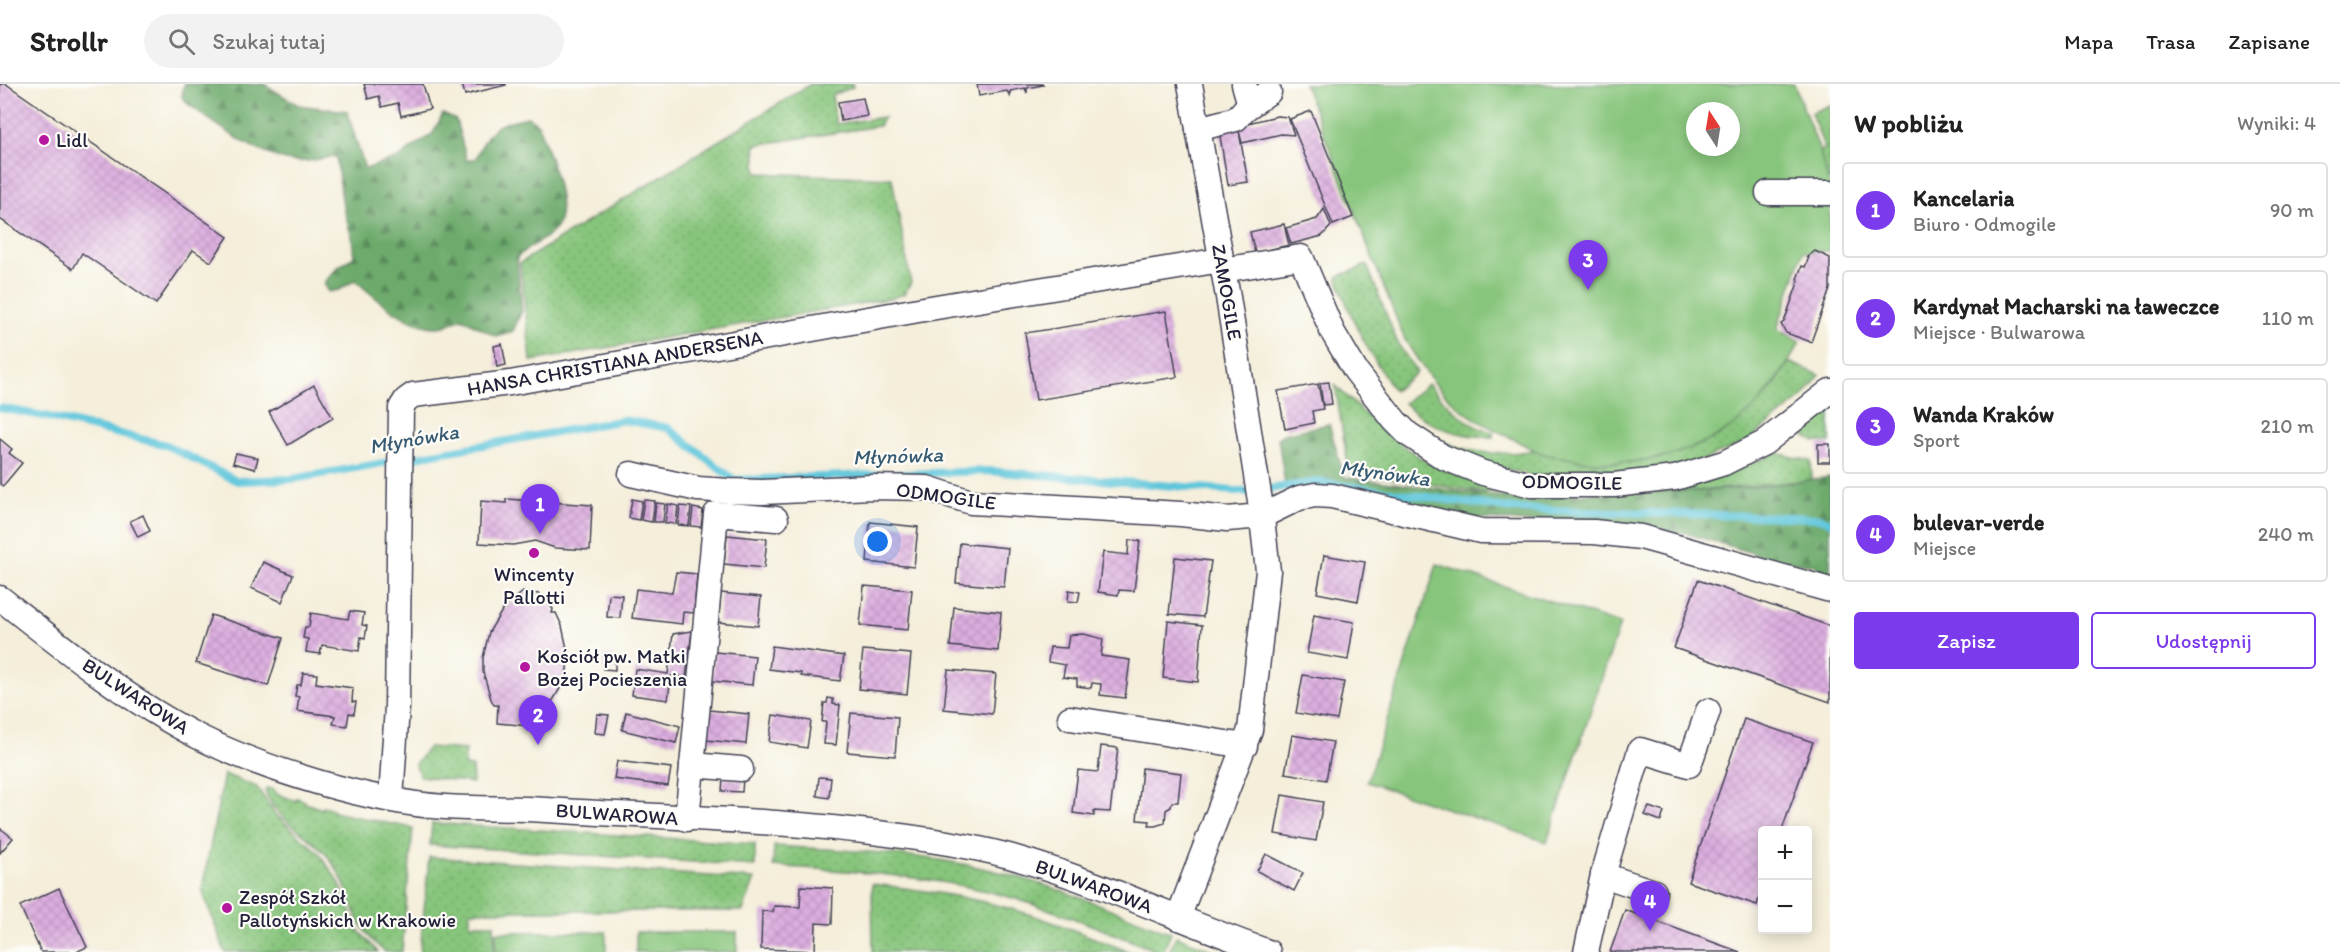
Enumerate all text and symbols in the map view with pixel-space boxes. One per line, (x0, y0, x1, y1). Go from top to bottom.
search box (144, 14, 564, 68)
text: Strollr (30, 24, 108, 58)
icon: search (165, 25, 198, 58)
text: Szukaj tutaj (213, 28, 325, 55)
text: Mapa (2064, 29, 2113, 54)
text: Trasa (2146, 29, 2195, 54)
text: Zapisane (2228, 29, 2310, 54)
north arrow (1686, 102, 1740, 156)
text: W pobliżu (1854, 107, 1963, 139)
text: Wyniki: 4 (2237, 111, 2316, 135)
place label: Lidl (56, 128, 88, 152)
marker: Lidl (37, 133, 51, 147)
text: Kancelaria (1913, 185, 2014, 212)
text: 1 (1871, 198, 1880, 222)
text: 90 m (2270, 198, 2314, 222)
text: Biuro · Odmogile (1913, 212, 2056, 236)
pin: 3 (1568, 240, 1608, 290)
street label: ZAMOGILE (1207, 242, 1247, 342)
text: Kardynał Macharski na ławeczce (1913, 293, 2219, 320)
text: 2 (1870, 306, 1881, 330)
text: 110 m (2262, 306, 2314, 330)
text: Miejsce · Bulwarowa (1913, 320, 2085, 344)
street label: HANSA CHRISTIANA ANDERSENA (465, 325, 765, 401)
text: Wanda Kraków (1913, 401, 2054, 428)
text: 3 (1870, 414, 1881, 438)
text: 210 m (2261, 414, 2314, 438)
water label: Młynówka (367, 418, 461, 459)
text: Sport (1913, 428, 1960, 452)
water label: Młynówka (852, 441, 944, 470)
water label: Młynówka (1339, 454, 1432, 491)
street label: ODMOGILE (1522, 469, 1622, 495)
street label: ODMOGILE (895, 477, 997, 515)
pin: 1 (520, 484, 560, 534)
text: bulevar-verde (1913, 509, 2044, 536)
text: 4 (1869, 522, 1882, 546)
text: 240 m (2258, 522, 2314, 546)
your location (863, 527, 892, 556)
text: Miejsce (1913, 536, 1976, 560)
marker: Wincenty Pallotti (527, 546, 541, 560)
place label: Wincenty Pallotti (494, 562, 575, 609)
button: Zapisz (1854, 612, 2079, 669)
button: Udostępnij (2091, 612, 2316, 669)
place label: Kościół pw. Matki Bożej Pocieszenia (537, 644, 687, 691)
street label: BULWAROWA (78, 653, 194, 740)
marker: Kościół pw. Matki Bożej Pocieszenia (518, 660, 532, 674)
pin: 2 (518, 696, 558, 745)
street label: BULWAROWA (555, 798, 679, 830)
map controls (1758, 826, 1812, 934)
button: + (1758, 826, 1812, 880)
street label: BULWAROWA (1032, 854, 1156, 918)
button: − (1758, 880, 1812, 934)
pin: 4 (1630, 882, 1670, 931)
place label: Zespół Szkół Pallotyńskich w Krakowie (239, 885, 456, 932)
marker: Zespół Szkół Pallotyńskich w Krakowie (220, 901, 234, 915)

